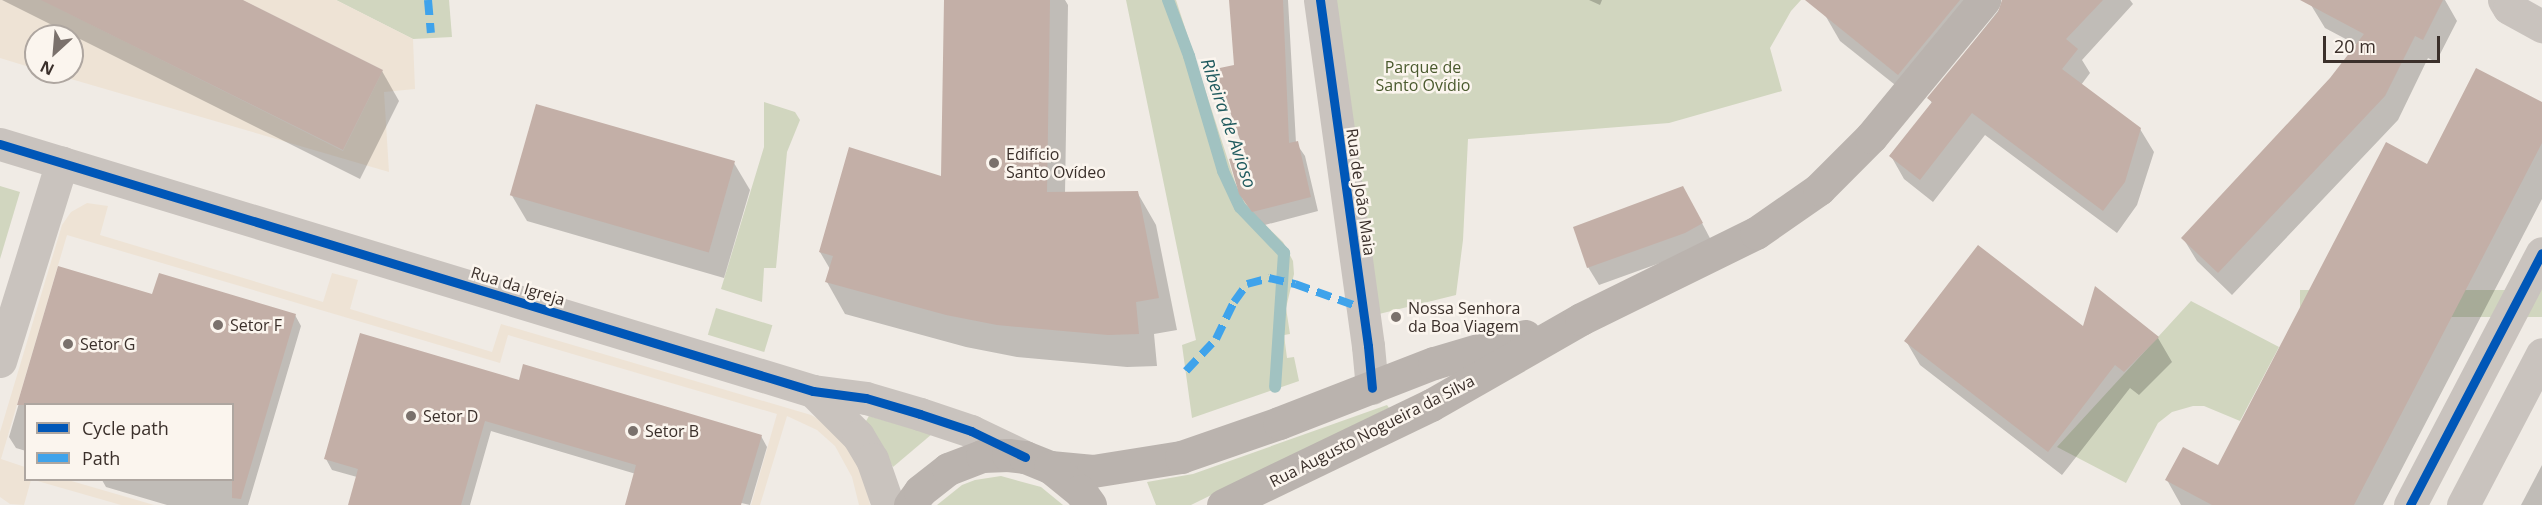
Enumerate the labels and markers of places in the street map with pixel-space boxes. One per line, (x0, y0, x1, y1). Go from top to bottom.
place label: Edifício Santo Ovídeo (1006, 144, 1106, 182)
marker: Edifício Santo Ovídeo (987, 156, 1001, 170)
place label: Nossa Senhora da Boa Viagem (1408, 298, 1520, 336)
marker: Nossa Senhora da Boa Viagem (1389, 310, 1403, 324)
place label: Setor F (230, 315, 282, 335)
marker: Setor F (211, 318, 225, 332)
place label: Setor G (80, 334, 135, 354)
marker: Setor G (61, 337, 75, 351)
place label: Setor D (423, 406, 478, 426)
marker: Setor D (404, 409, 418, 423)
place label: Setor B (645, 421, 699, 441)
marker: Setor B (626, 424, 640, 438)

